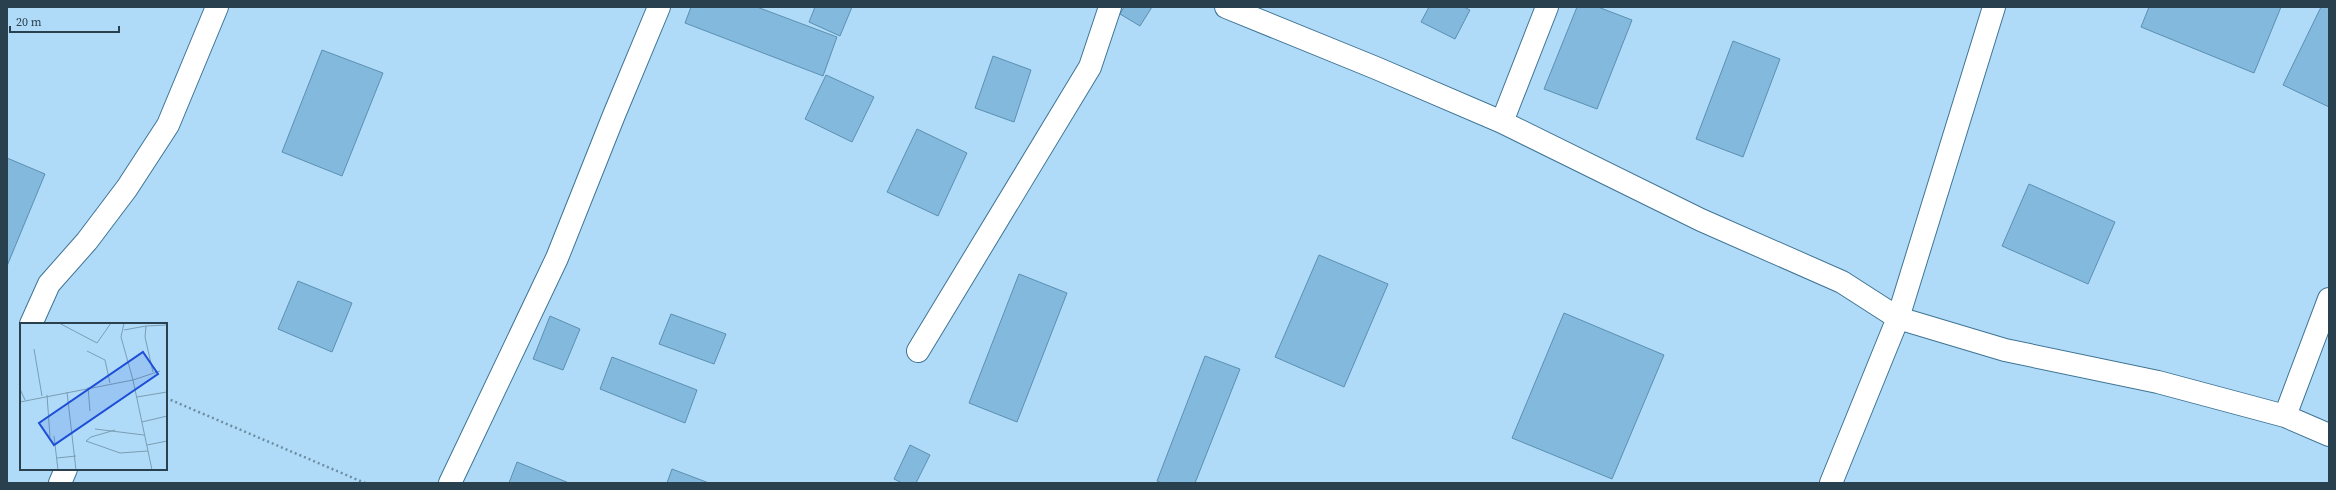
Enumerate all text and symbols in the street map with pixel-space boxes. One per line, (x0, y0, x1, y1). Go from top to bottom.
scale bar (10, 8, 119, 34)
text: 20 m (16, 14, 42, 30)
inset map (20, 323, 167, 470)

